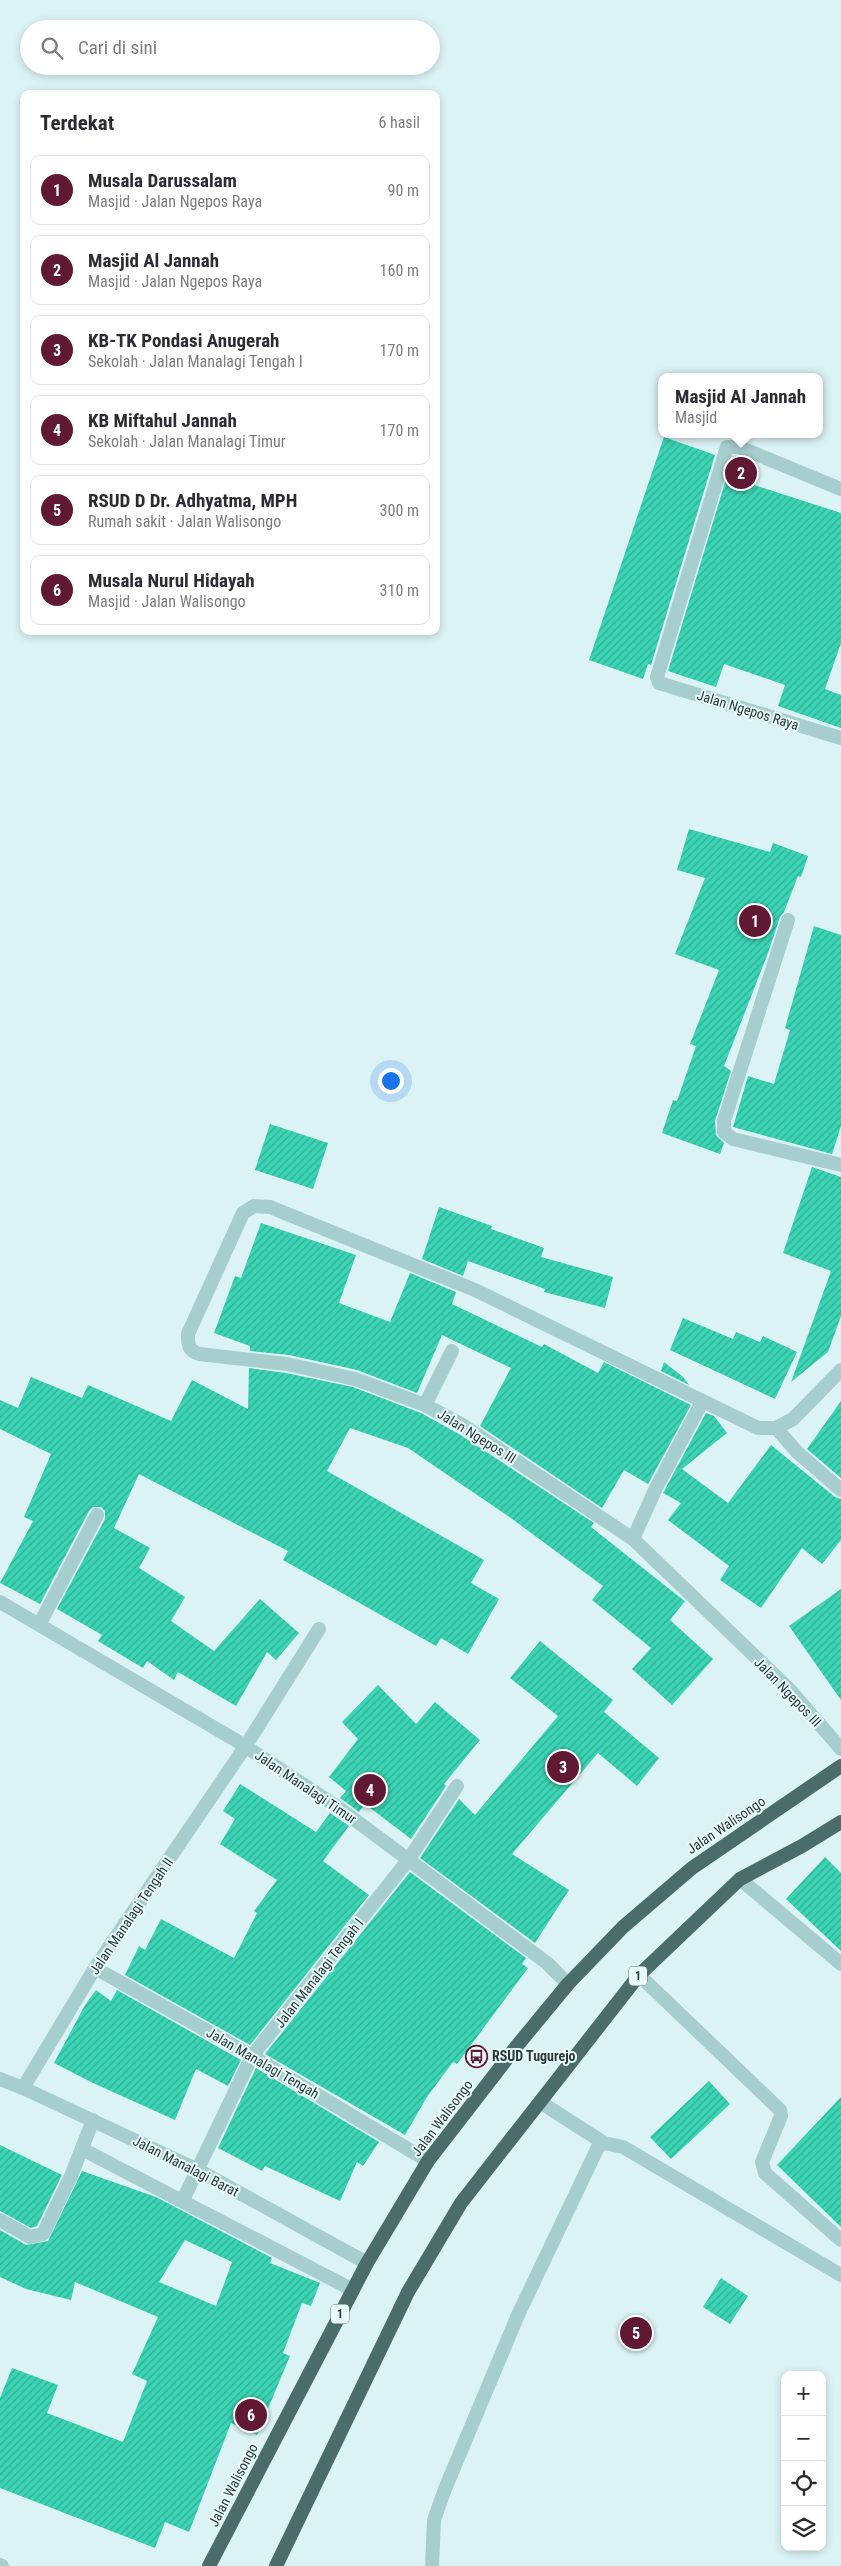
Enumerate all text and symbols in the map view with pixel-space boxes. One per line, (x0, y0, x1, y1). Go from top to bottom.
search box (20, 20, 440, 75)
icon: search (38, 34, 66, 62)
text: Cari di sini (78, 36, 157, 59)
text: Terdekat (40, 111, 114, 135)
text: 6 hasil (378, 113, 420, 132)
text: Musala Darussalam (88, 169, 237, 192)
text: 1 (53, 181, 61, 200)
text: 90 m (387, 181, 419, 200)
text: Masjid · Jalan Ngepos Raya (88, 192, 262, 211)
text: Masjid Al Jannah (88, 249, 219, 272)
text: 2 (53, 261, 61, 280)
text: 160 m (380, 261, 419, 280)
text: Masjid · Jalan Ngepos Raya (88, 272, 262, 291)
text: KB-TK Pondasi Anugerah (88, 329, 279, 352)
text: 3 (53, 341, 61, 360)
text: 170 m (380, 341, 419, 360)
text: Sekolah · Jalan Manalagi Tengah I (88, 352, 303, 371)
popup (658, 373, 823, 438)
text: Masjid Al Jannah (675, 385, 806, 408)
text: Masjid (675, 408, 717, 427)
text: KB Miftahul Jannah (88, 409, 237, 432)
text: 4 (53, 421, 61, 440)
text: 170 m (380, 421, 419, 440)
text: Sekolah · Jalan Manalagi Timur (88, 432, 286, 451)
pin: 2 (725, 454, 757, 492)
text: RSUD D Dr. Adhyatma, MPH (88, 489, 297, 512)
text: 5 (53, 501, 61, 520)
text: 300 m (380, 501, 419, 520)
text: Rumah sakit · Jalan Walisongo (88, 512, 281, 531)
text: Musala Nurul Hidayah (88, 569, 255, 592)
text: 6 (53, 581, 61, 600)
text: 310 m (380, 581, 419, 600)
text: Masjid · Jalan Walisongo (88, 592, 246, 611)
street label: Jalan Ngepos Raya (695, 687, 801, 733)
pin: 1 (739, 902, 771, 940)
your location (378, 1068, 404, 1094)
street label: Jalan Ngepos III (435, 1405, 519, 1467)
street label: Jalan Ngepos III (751, 1654, 825, 1730)
street label: Jalan Manalagi Timur (252, 1747, 360, 1827)
pin: 3 (547, 1748, 579, 1786)
pin: 4 (354, 1771, 386, 1809)
street label: Jalan Walisongo (684, 1793, 768, 1857)
street label: Jalan Manalagi Tengah II (86, 1854, 176, 1978)
street label: Jalan Manalagi Tengah I (271, 1915, 367, 2031)
road number: 1 (629, 1966, 647, 1985)
street label: Jalan Manalagi Tengah (204, 2024, 322, 2102)
bus stop icon: RSUD Tugurejo (464, 2044, 488, 2068)
place label: RSUD Tugurejo (492, 2048, 576, 2064)
street label: Jalan Walisongo (408, 2077, 476, 2159)
street label: Jalan Manalagi Barat (130, 2132, 242, 2200)
road number: 1 (331, 2304, 349, 2324)
pin: 5 (620, 2314, 652, 2352)
map controls (781, 2371, 826, 2551)
button: + (781, 2371, 826, 2416)
pin: 6 (235, 2396, 267, 2434)
button: − (781, 2416, 826, 2461)
street label: Jalan Walisongo (205, 2441, 261, 2529)
button: locate (781, 2461, 826, 2506)
button: layers (781, 2506, 826, 2551)

